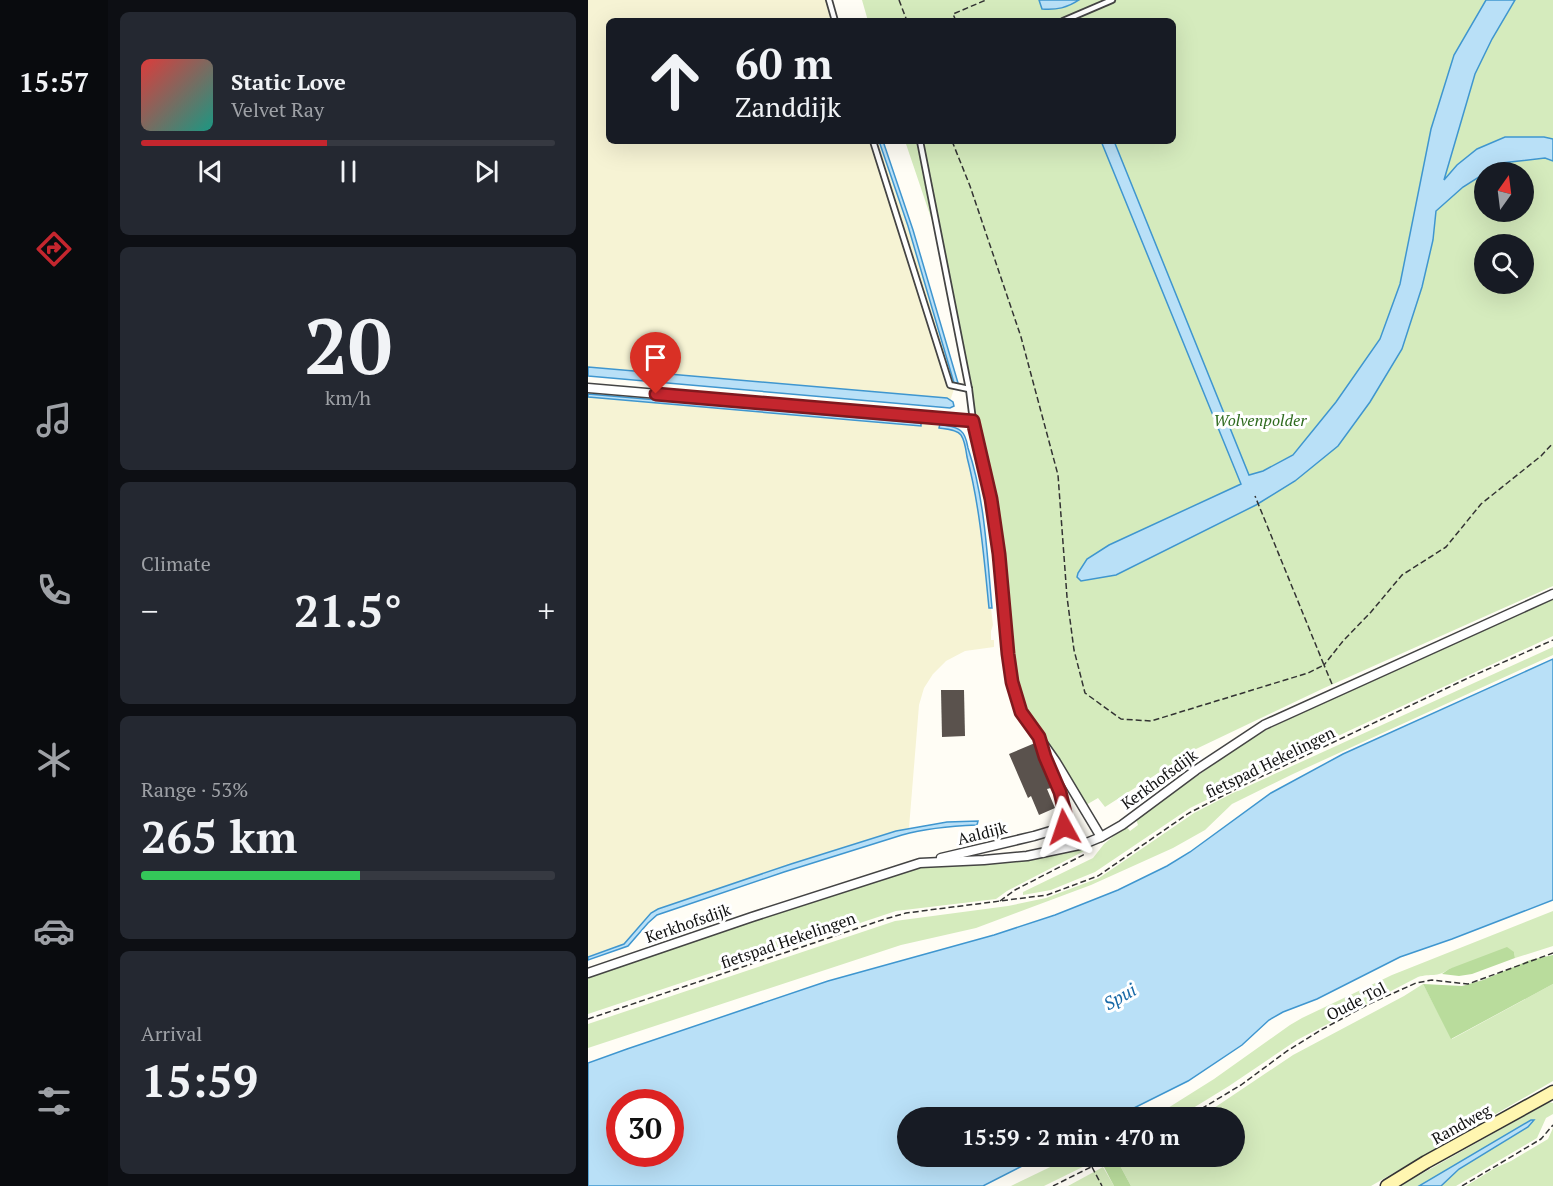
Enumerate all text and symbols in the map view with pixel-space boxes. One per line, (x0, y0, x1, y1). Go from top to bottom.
text: 60 m (735, 35, 833, 91)
icon: ahead (636, 42, 714, 120)
text: 15:57 (19, 64, 89, 100)
text: Static Love (231, 67, 346, 96)
text: Zanddijk (735, 89, 841, 125)
text: Velvet Ray (231, 96, 324, 123)
icon: previous (194, 155, 227, 188)
icon: pause (332, 155, 365, 188)
icon: next (470, 155, 503, 188)
north arrow (1474, 162, 1534, 222)
map controls (1474, 162, 1534, 294)
icon: directions (33, 228, 75, 270)
button: search (1474, 234, 1534, 294)
text: 20 (304, 293, 392, 396)
pin (630, 332, 681, 394)
icon: arrive (639, 341, 672, 374)
text: km/h (325, 384, 371, 411)
icon: music (33, 399, 75, 441)
park label: Wolvenpolder (1213, 409, 1307, 431)
text: Climate (141, 550, 211, 577)
icon: phone (33, 569, 75, 611)
text: 21.5° (294, 580, 402, 640)
text: − (141, 589, 159, 632)
text: + (537, 589, 555, 632)
street label: fietspad Hekelingen (1202, 721, 1339, 803)
icon: climate (33, 739, 75, 781)
street label: Kerkhofsdijk (1116, 743, 1202, 814)
text: Range · 53% (141, 776, 248, 803)
position arrow (1032, 795, 1096, 859)
text: 265 km (141, 806, 297, 866)
street label: Aaldijk (955, 816, 1010, 850)
street label: Kerkhofsdijk (642, 898, 734, 948)
street label: fietspad Hekelingen (718, 906, 859, 973)
icon: car (33, 910, 75, 952)
street label: Oude Tol (1322, 976, 1390, 1025)
water label: Spui (1099, 977, 1140, 1015)
text: Arrival (141, 1020, 202, 1047)
text: 15:59 (141, 1050, 258, 1110)
icon: filters (33, 1080, 75, 1122)
speed limit sign: 30 (606, 1089, 684, 1167)
street label: Randweg (1427, 1098, 1495, 1149)
text: 15:59 · 2 min · 470 m (962, 1122, 1180, 1151)

